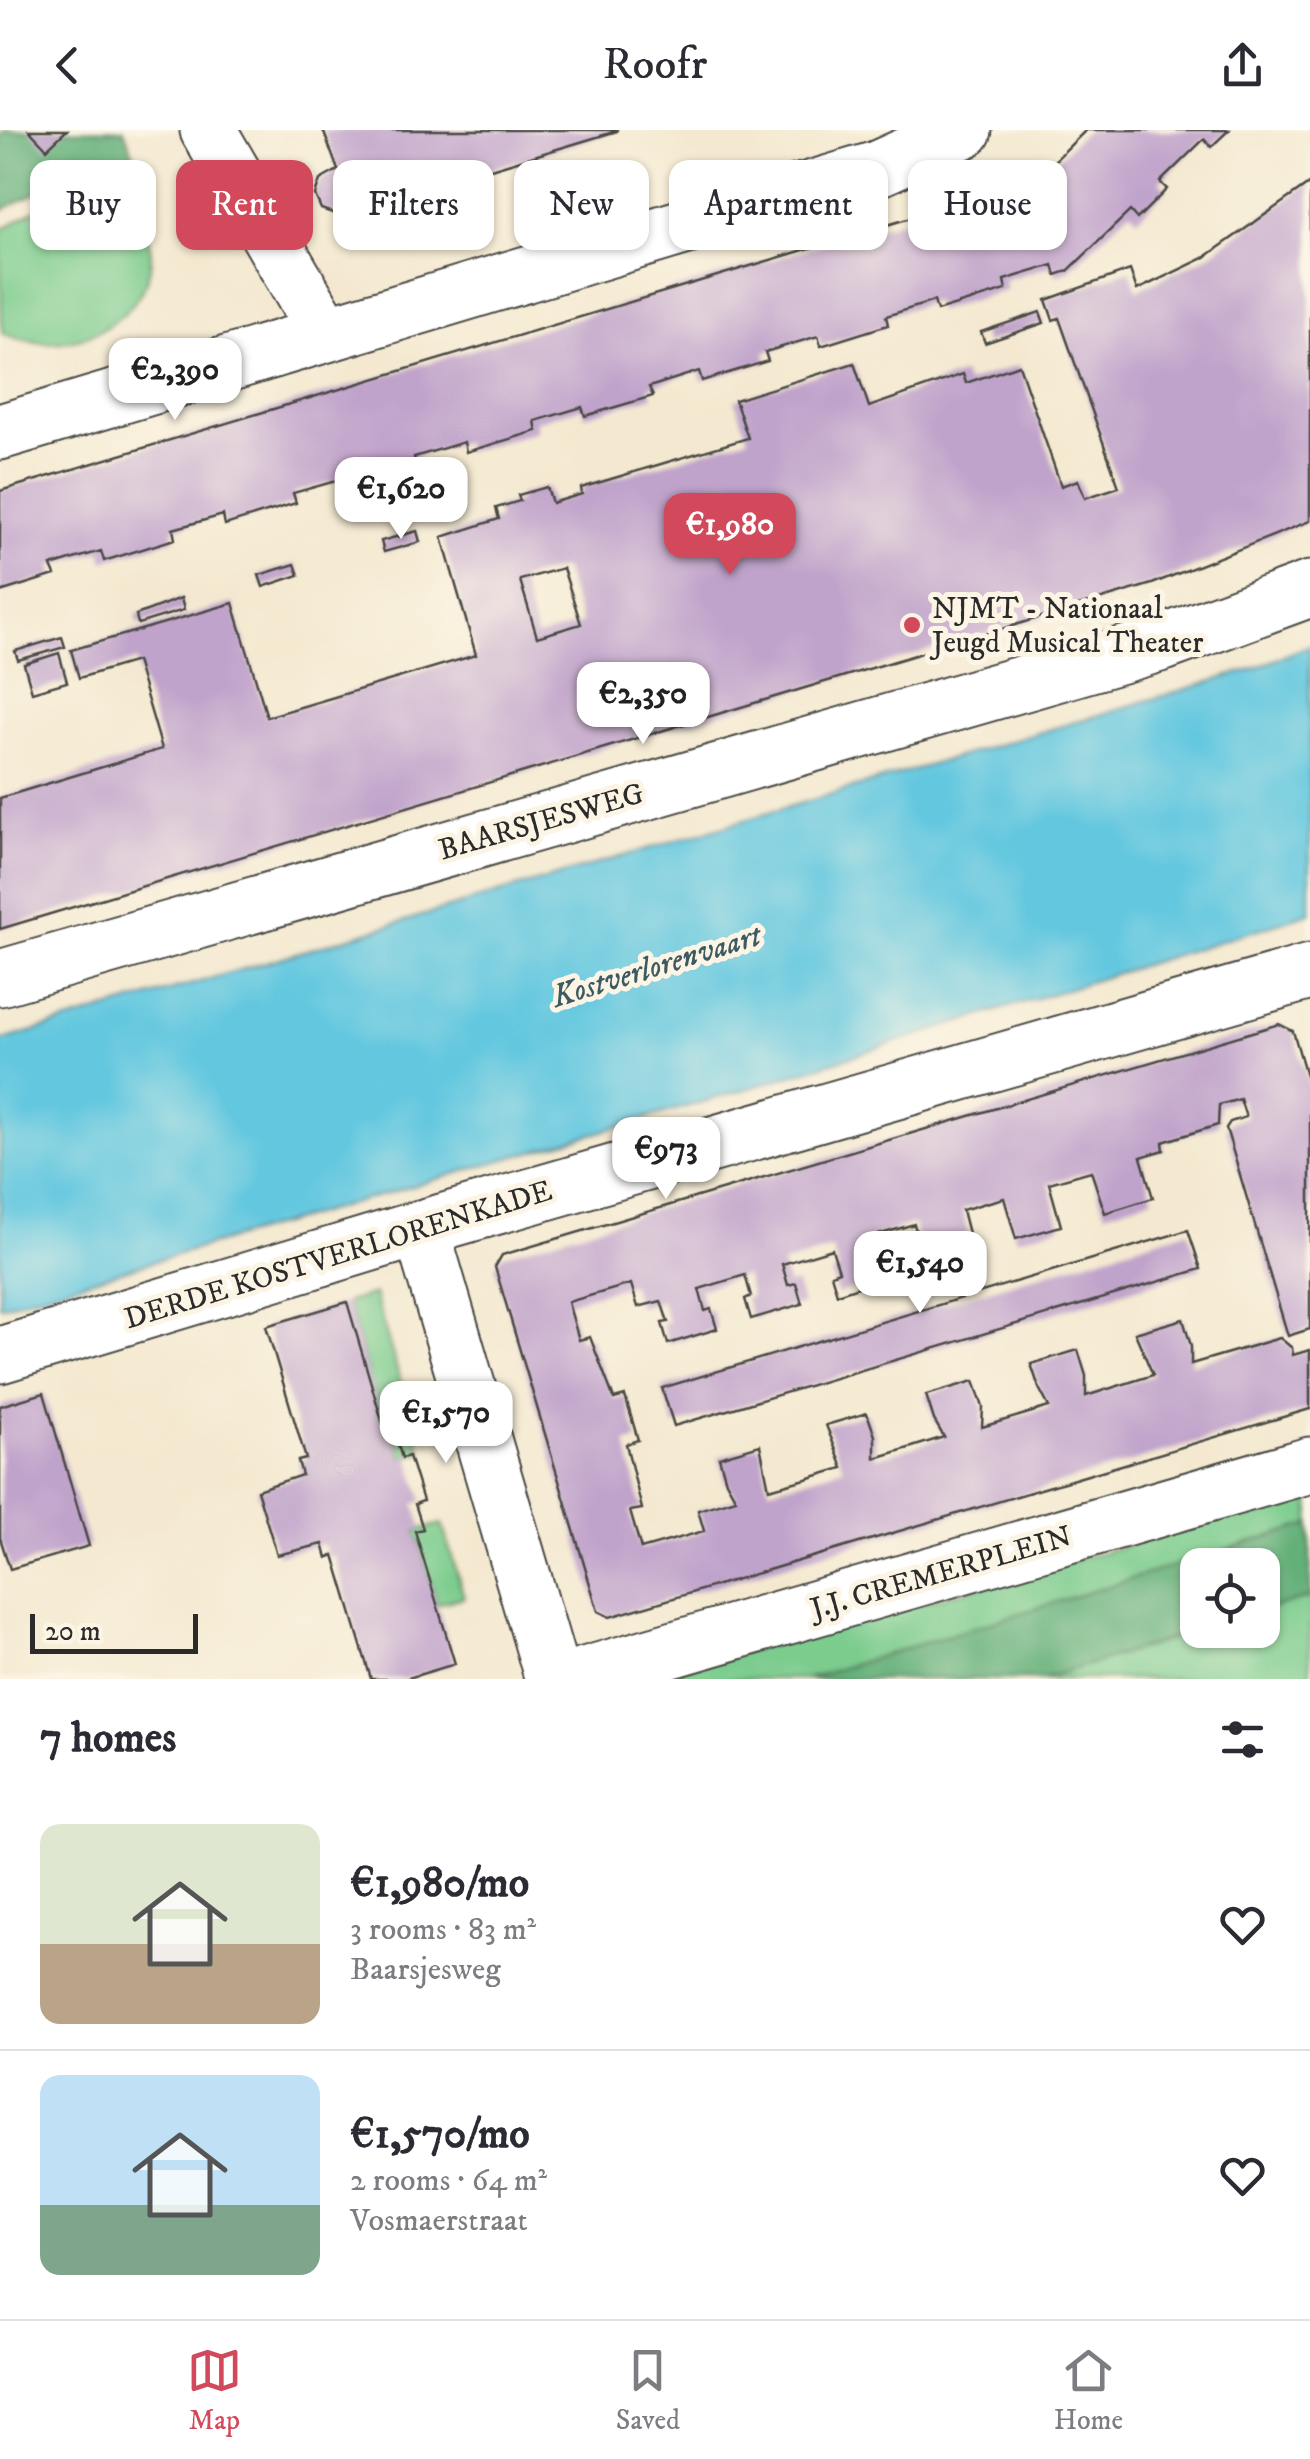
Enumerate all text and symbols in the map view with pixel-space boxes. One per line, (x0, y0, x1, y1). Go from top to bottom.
text: Roofr (603, 37, 707, 93)
icon: back (40, 38, 95, 93)
icon: share (1215, 38, 1270, 93)
chip: Buy (30, 160, 156, 250)
chip: Rent (176, 160, 313, 250)
chip: Filters (333, 160, 494, 250)
chip: New (514, 160, 649, 250)
chip: Apartment (669, 160, 888, 250)
chip: House (908, 160, 1067, 250)
pin: €2,390 (94, 338, 256, 423)
text: €2,390 (131, 350, 219, 390)
pin: €1,620 (320, 457, 482, 542)
text: €1,620 (357, 469, 445, 509)
pin: €1,980 (649, 493, 811, 578)
text: €1,980 (686, 505, 774, 545)
place label: NJMT - Nationaal Jeugd Musical Theater (929, 591, 1203, 662)
marker: NJMT - Nationaal Jeugd Musical Theater (901, 614, 923, 636)
pin: €2,350 (562, 662, 724, 747)
text: €2,350 (599, 674, 687, 714)
street label: BAARSJESWEG (435, 775, 648, 869)
water label: Kostverlorenvaart (546, 916, 768, 1018)
pin: €973 (607, 1117, 725, 1202)
text: €973 (634, 1129, 698, 1169)
street label: DERDE KOSTVERLORENKADE (120, 1173, 557, 1338)
pin: €1,540 (839, 1231, 1001, 1316)
text: €1,540 (876, 1243, 964, 1283)
pin: €1,570 (365, 1381, 527, 1466)
text: €1,570 (402, 1393, 490, 1433)
street label: J.J. CREMERPLEIN (804, 1518, 1076, 1629)
map controls (1180, 1548, 1280, 1648)
button: locate (1180, 1548, 1280, 1648)
scale bar (30, 1609, 198, 1654)
text: 20 m (45, 1614, 101, 1649)
icon: filters (1215, 1712, 1270, 1767)
text: 7 homes (40, 1713, 176, 1765)
text: €1,980/mo (350, 1858, 529, 1910)
icon: home (120, 1864, 240, 1984)
icon: heart (1215, 1897, 1270, 1952)
text: 3 rooms · 83 m² (350, 1910, 536, 1950)
text: Baarsjesweg (350, 1950, 501, 1990)
text: €1,570/mo (350, 2109, 530, 2161)
icon: home (120, 2115, 240, 2235)
icon: heart (1215, 2148, 1270, 2203)
text: 2 rooms · 64 m² (350, 2161, 547, 2201)
text: Vosmaerstraat (350, 2201, 528, 2241)
tab: Map (187, 2343, 242, 2438)
tab: Saved (616, 2343, 680, 2438)
tab: Home (1054, 2343, 1123, 2438)

